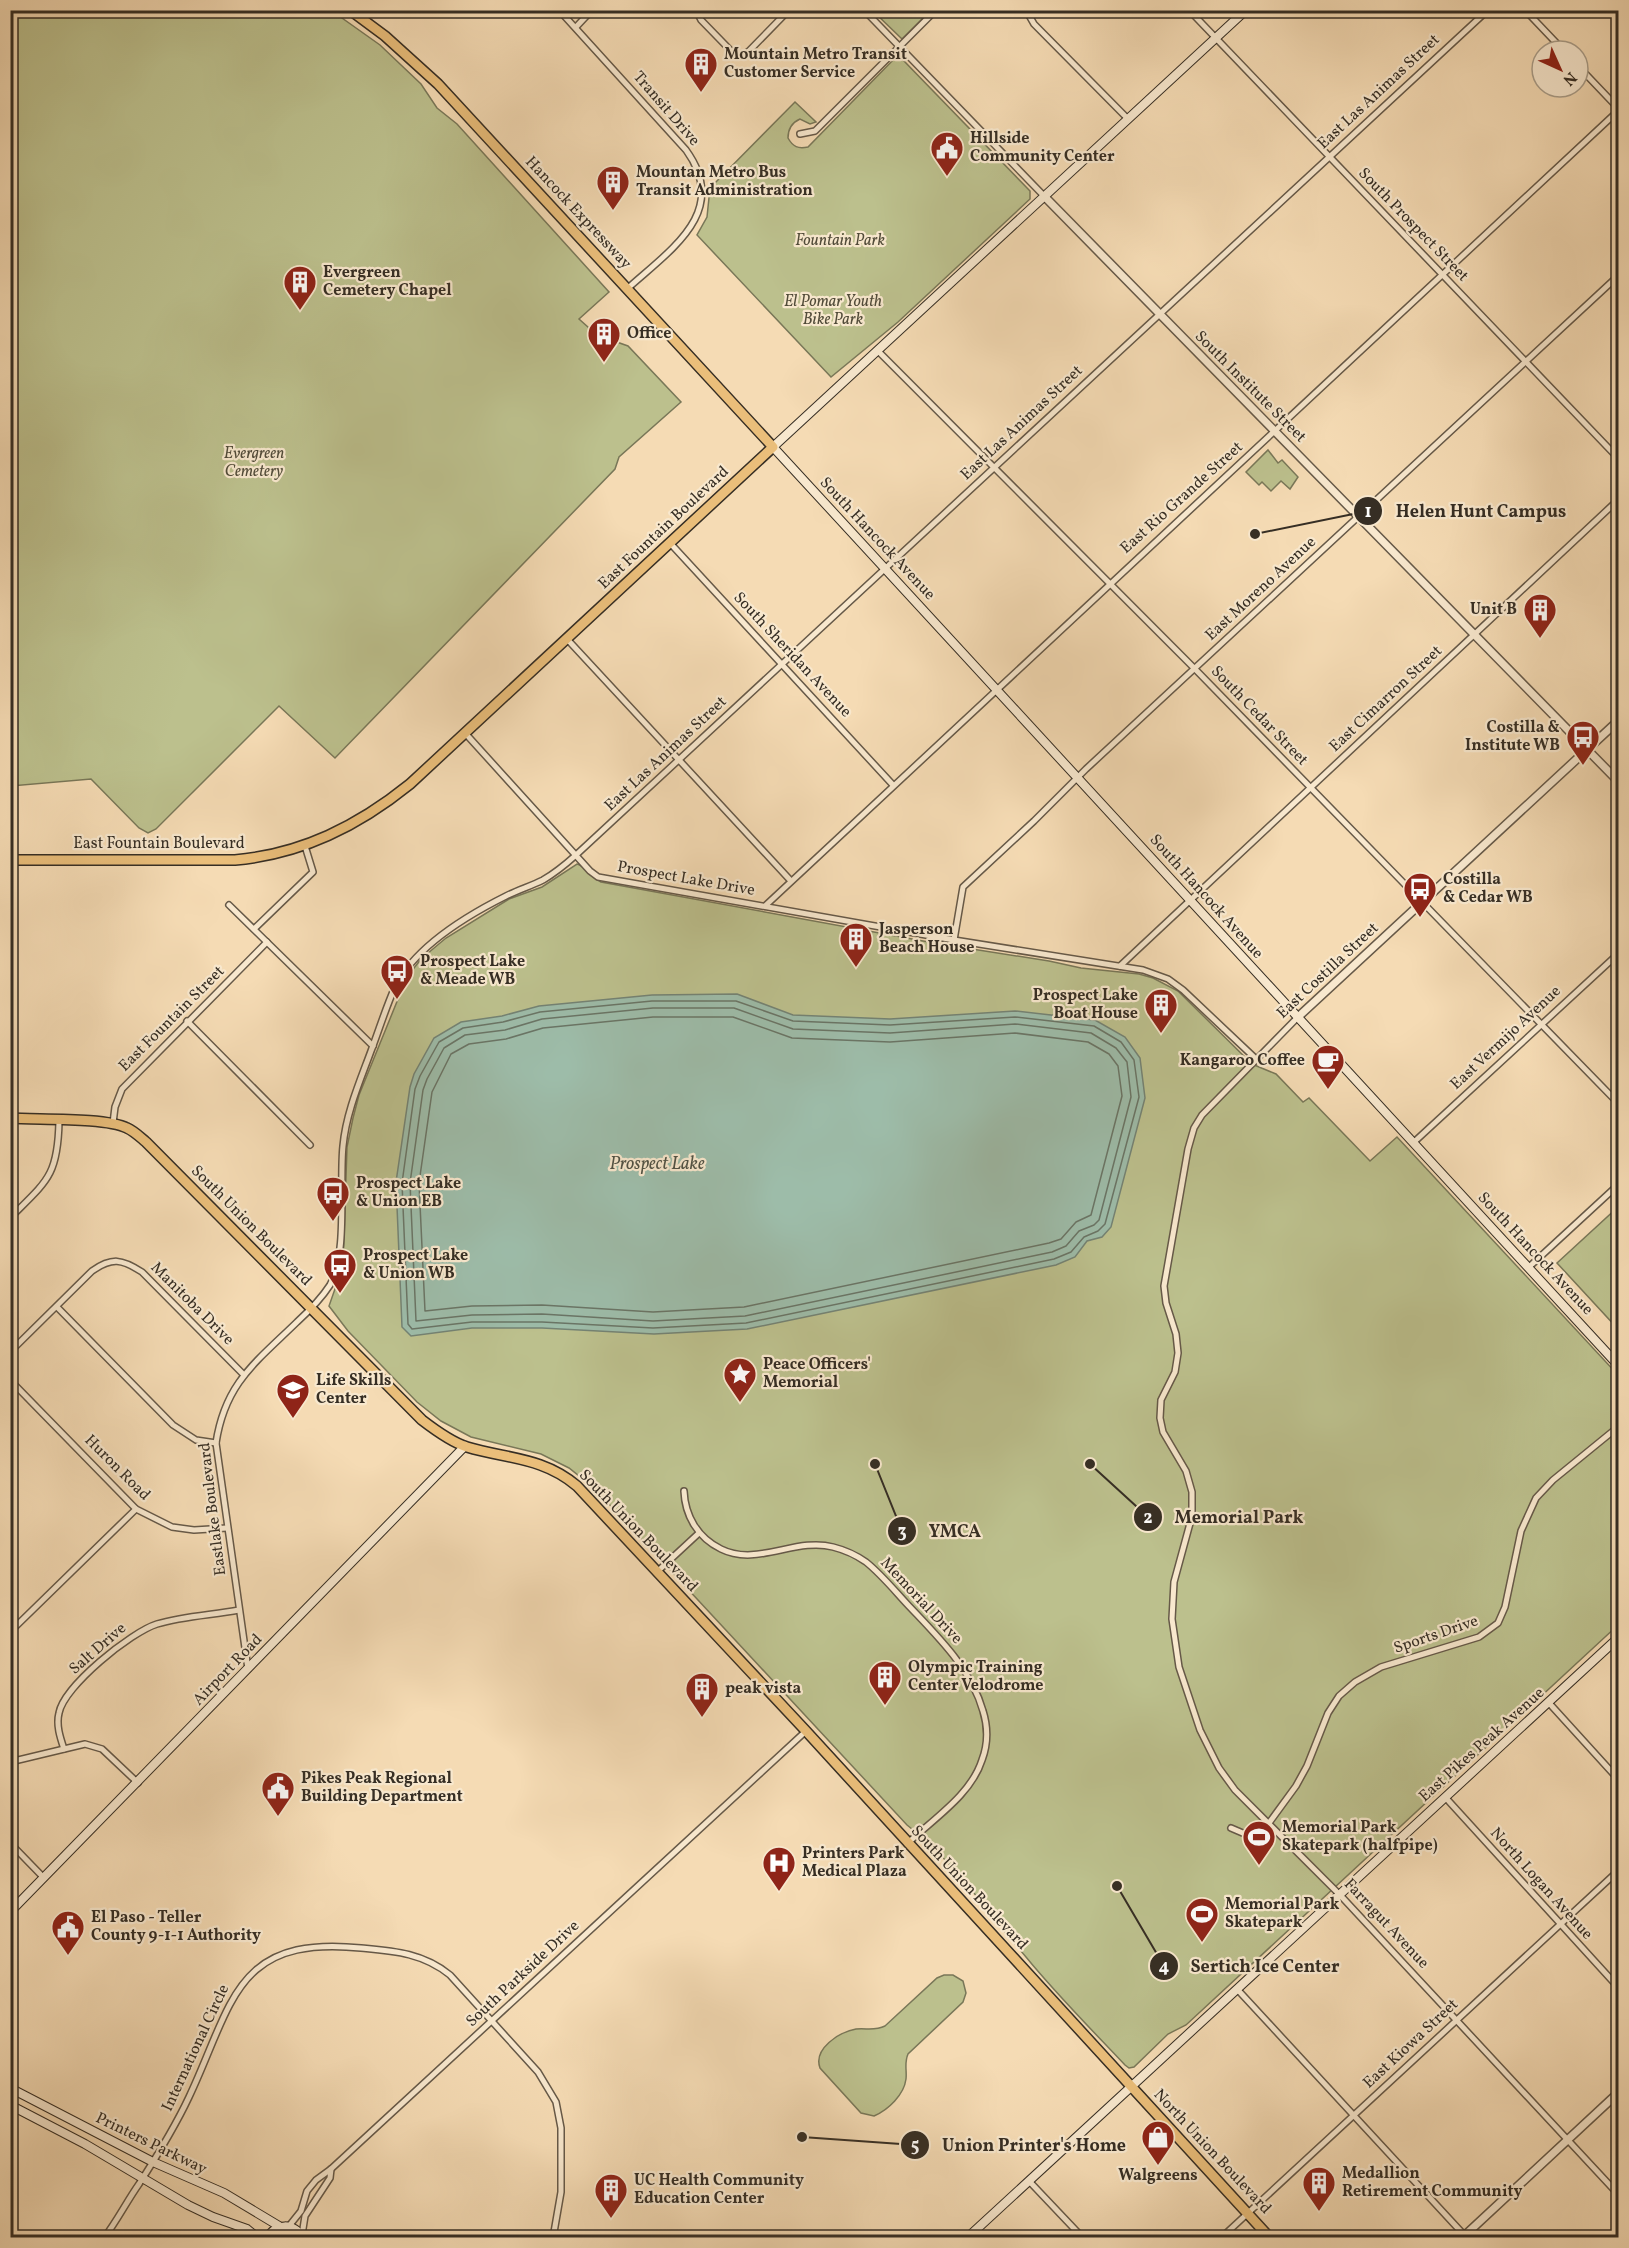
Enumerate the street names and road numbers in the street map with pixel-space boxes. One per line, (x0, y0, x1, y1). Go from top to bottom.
street label: East Las Animas Street (1313, 29, 1445, 155)
street label: Transit Drive (627, 67, 705, 151)
street label: Hancock Expressway (520, 152, 636, 275)
street label: South Prospect Street (1353, 163, 1474, 287)
street label: South Institute Street (1189, 326, 1311, 448)
street label: East Las Animas Street (956, 360, 1088, 486)
street label: East Rio Grande Street (1116, 437, 1248, 559)
street label: East Fountain Boulevard (594, 461, 734, 595)
street label: South Hancock Avenue (814, 473, 940, 605)
street label: East Moreno Avenue (1201, 532, 1321, 646)
street label: South Sheridan Avenue (728, 587, 856, 723)
street label: East Cimarron Street (1325, 640, 1448, 757)
street label: South Cedar Street (1205, 661, 1313, 771)
street label: East Las Animas Street (600, 691, 732, 817)
street label: South Hancock Avenue (1144, 830, 1268, 964)
street label: East Fountain Boulevard (73, 833, 245, 855)
street label: Prospect Lake Drive (615, 856, 757, 902)
street label: East Costilla Street (1272, 918, 1384, 1024)
street label: East Fountain Street (114, 961, 230, 1077)
street label: East Vermijo Avenue (1446, 981, 1566, 1095)
street label: South Union Boulevard (186, 1161, 316, 1291)
street label: South Hancock Avenue (1472, 1188, 1598, 1320)
street label: Manitoba Drive (145, 1257, 239, 1351)
street label: Huron Road (79, 1430, 155, 1506)
street label: Eastlake Boulevard (194, 1441, 232, 1577)
street label: South Union Boulevard (573, 1465, 703, 1597)
street label: Memorial Drive (875, 1553, 967, 1649)
street label: Sports Drive (1391, 1610, 1481, 1660)
street label: Salt Drive (65, 1618, 131, 1680)
street label: Airport Road (188, 1629, 268, 1711)
street label: East Pikes Peak Avenue (1414, 1683, 1550, 1807)
street label: South Union Boulevard (905, 1821, 1033, 1955)
street label: North Logan Avenue (1485, 1823, 1597, 1945)
street label: Farragut Avenue (1338, 1874, 1434, 1974)
street label: South Parkside Drive (461, 1916, 585, 2032)
street label: International Circle (157, 1981, 235, 2115)
street label: East Kiowa Street (1359, 1994, 1464, 2094)
street label: North Union Boulevard (1148, 2085, 1276, 2219)
street label: Printers Parkway (92, 2108, 211, 2181)

